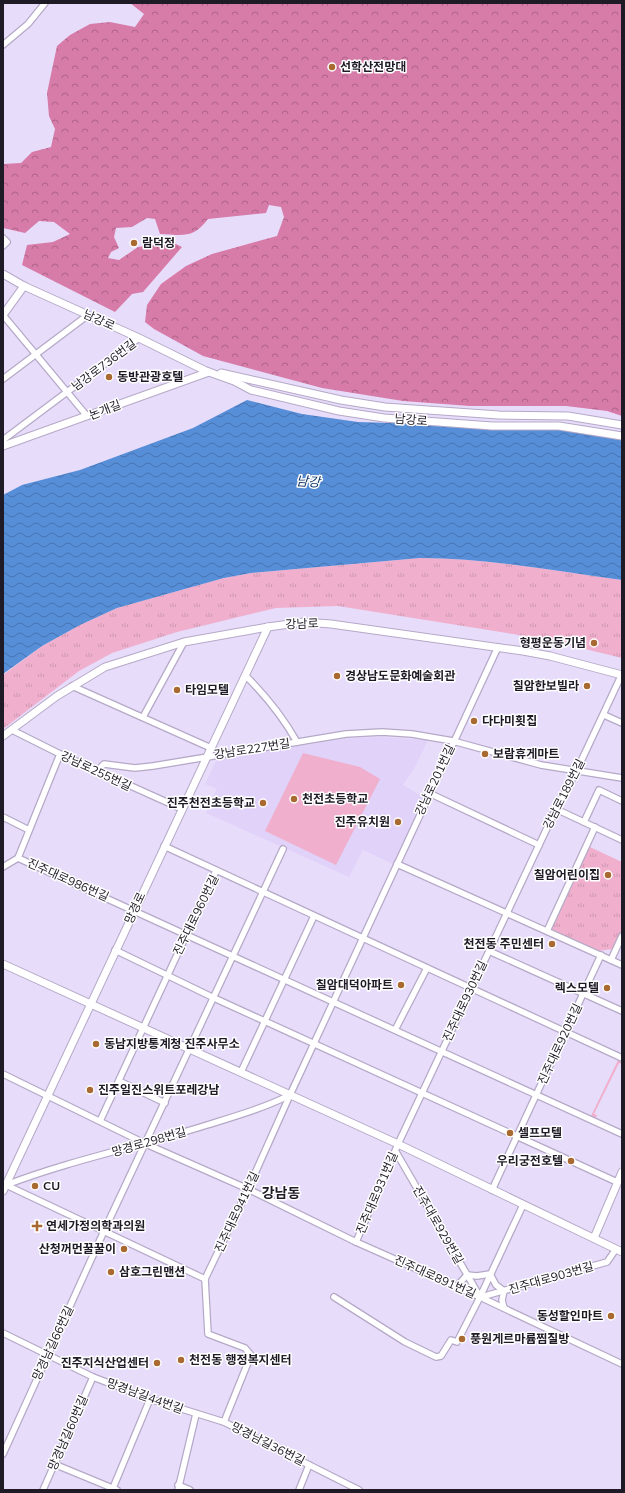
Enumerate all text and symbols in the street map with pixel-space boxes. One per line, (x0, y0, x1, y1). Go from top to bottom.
place label: 선학산전망대 (340, 59, 406, 74)
marker: 선학산전망대 (327, 62, 337, 72)
place label: 람덕정 (142, 235, 175, 250)
marker: 람덕정 (129, 238, 139, 248)
street label: 남강로 (81, 306, 117, 333)
street label: 남강로736번길 (69, 335, 139, 394)
place label: 동방관광호텔 (117, 369, 183, 384)
marker: 동방관광호텔 (104, 372, 114, 382)
street label: 논개길 (87, 397, 123, 422)
street label: 남강로 (394, 411, 428, 428)
water label: 남강 (296, 472, 323, 490)
street label: 강남로 (285, 615, 319, 632)
place label: 형평운동기념 (520, 635, 586, 650)
marker: 형평운동기념 (589, 638, 599, 648)
place label: 경상남도문화예술회관 (345, 668, 455, 683)
marker: 경상남도문화예술회관 (332, 671, 342, 681)
place label: 칠암한보빌라 (513, 678, 579, 693)
marker: 칠암한보빌라 (582, 681, 592, 691)
place label: 타임모텔 (185, 682, 229, 697)
marker: 타임모텔 (172, 685, 182, 695)
place label: 다다미횟집 (482, 713, 537, 728)
marker: 다다미횟집 (469, 716, 479, 726)
street label: 강남로227번길 (213, 735, 291, 762)
street label: 강남로201번길 (412, 742, 458, 818)
place label: 보람휴게마트 (493, 746, 559, 761)
street label: 강남로255번길 (58, 748, 134, 794)
marker: 보람휴게마트 (480, 749, 490, 759)
street label: 강남로189번길 (539, 756, 588, 831)
place label: 천전초등학교 (302, 791, 368, 806)
marker: 천전초등학교 (289, 794, 299, 804)
place label: 진주천전초등학교 (167, 795, 255, 810)
marker: 진주천전초등학교 (258, 798, 268, 808)
place label: 진주유치원 (335, 814, 390, 829)
marker: 진주유치원 (393, 817, 403, 827)
street label: 진주대로986번길 (25, 855, 111, 904)
place label: 칠암어린이집 (534, 867, 600, 882)
marker: 칠암어린이집 (603, 870, 613, 880)
street label: 진주대로960번길 (170, 872, 222, 958)
street label: 망경로 (121, 890, 148, 926)
place label: 천전동 주민센터 (463, 936, 544, 951)
marker: 천전동 주민센터 (547, 939, 557, 949)
street label: 진주대로930번길 (439, 958, 490, 1044)
place label: 칠암대덕아파트 (316, 977, 393, 992)
marker: 칠암대덕아파트 (396, 980, 406, 990)
place label: 렉스모텔 (555, 980, 599, 995)
marker: 렉스모텔 (602, 983, 612, 993)
street label: 진주대로920번길 (534, 1001, 585, 1087)
place label: 동남지방통계청 진주사무소 (104, 1036, 240, 1051)
marker: 동남지방통계청 진주사무소 (91, 1039, 101, 1049)
place label: 진주일진스위트포레강남 (98, 1082, 219, 1097)
marker: 진주일진스위트포레강남 (85, 1085, 95, 1095)
street label: 망경로298번길 (110, 1124, 188, 1159)
place label: 셀프모텔 (518, 1125, 562, 1140)
marker: 셀프모텔 (505, 1128, 515, 1138)
street label: 진주대로931번길 (352, 1149, 401, 1236)
place label: 우리궁전호텔 (497, 1153, 563, 1168)
marker: 우리궁전호텔 (566, 1156, 576, 1166)
street label: 진주대로941번길 (211, 1169, 262, 1255)
place label: CU (43, 1178, 60, 1193)
marker: CU (30, 1181, 40, 1191)
street label: 진주대로929번길 (410, 1183, 467, 1267)
district label: 강남동 (262, 1184, 300, 1202)
place label: 연세가정의학과의원 (46, 1218, 145, 1233)
marker: 연세가정의학과의원 (31, 1220, 43, 1232)
place label: 산청꺼먼꿀꿀이 (39, 1241, 116, 1256)
marker: 산청꺼먼꿀꿀이 (119, 1244, 129, 1254)
street label: 진주대로891번길 (392, 1252, 478, 1301)
street label: 진주대로903번길 (507, 1258, 595, 1297)
place label: 삼호그린맨션 (119, 1264, 185, 1279)
marker: 삼호그린맨션 (106, 1267, 116, 1277)
street label: 망경남길66번길 (29, 1303, 76, 1383)
place label: 동성할인마트 (537, 1308, 603, 1323)
marker: 동성할인마트 (606, 1311, 616, 1321)
place label: 풍원게르마륨찜질방 (470, 1331, 569, 1346)
marker: 풍원게르마륨찜질방 (457, 1334, 467, 1344)
place label: 천전동 행정복지센터 (189, 1352, 292, 1367)
place label: 진주지식산업센터 (61, 1355, 149, 1370)
marker: 천전동 행정복지센터 (176, 1355, 186, 1365)
marker: 진주지식산업센터 (152, 1358, 162, 1368)
street label: 망경남길44번길 (105, 1375, 186, 1416)
street label: 망경남길60번길 (44, 1393, 91, 1473)
street label: 망경남길36번길 (229, 1419, 308, 1469)

